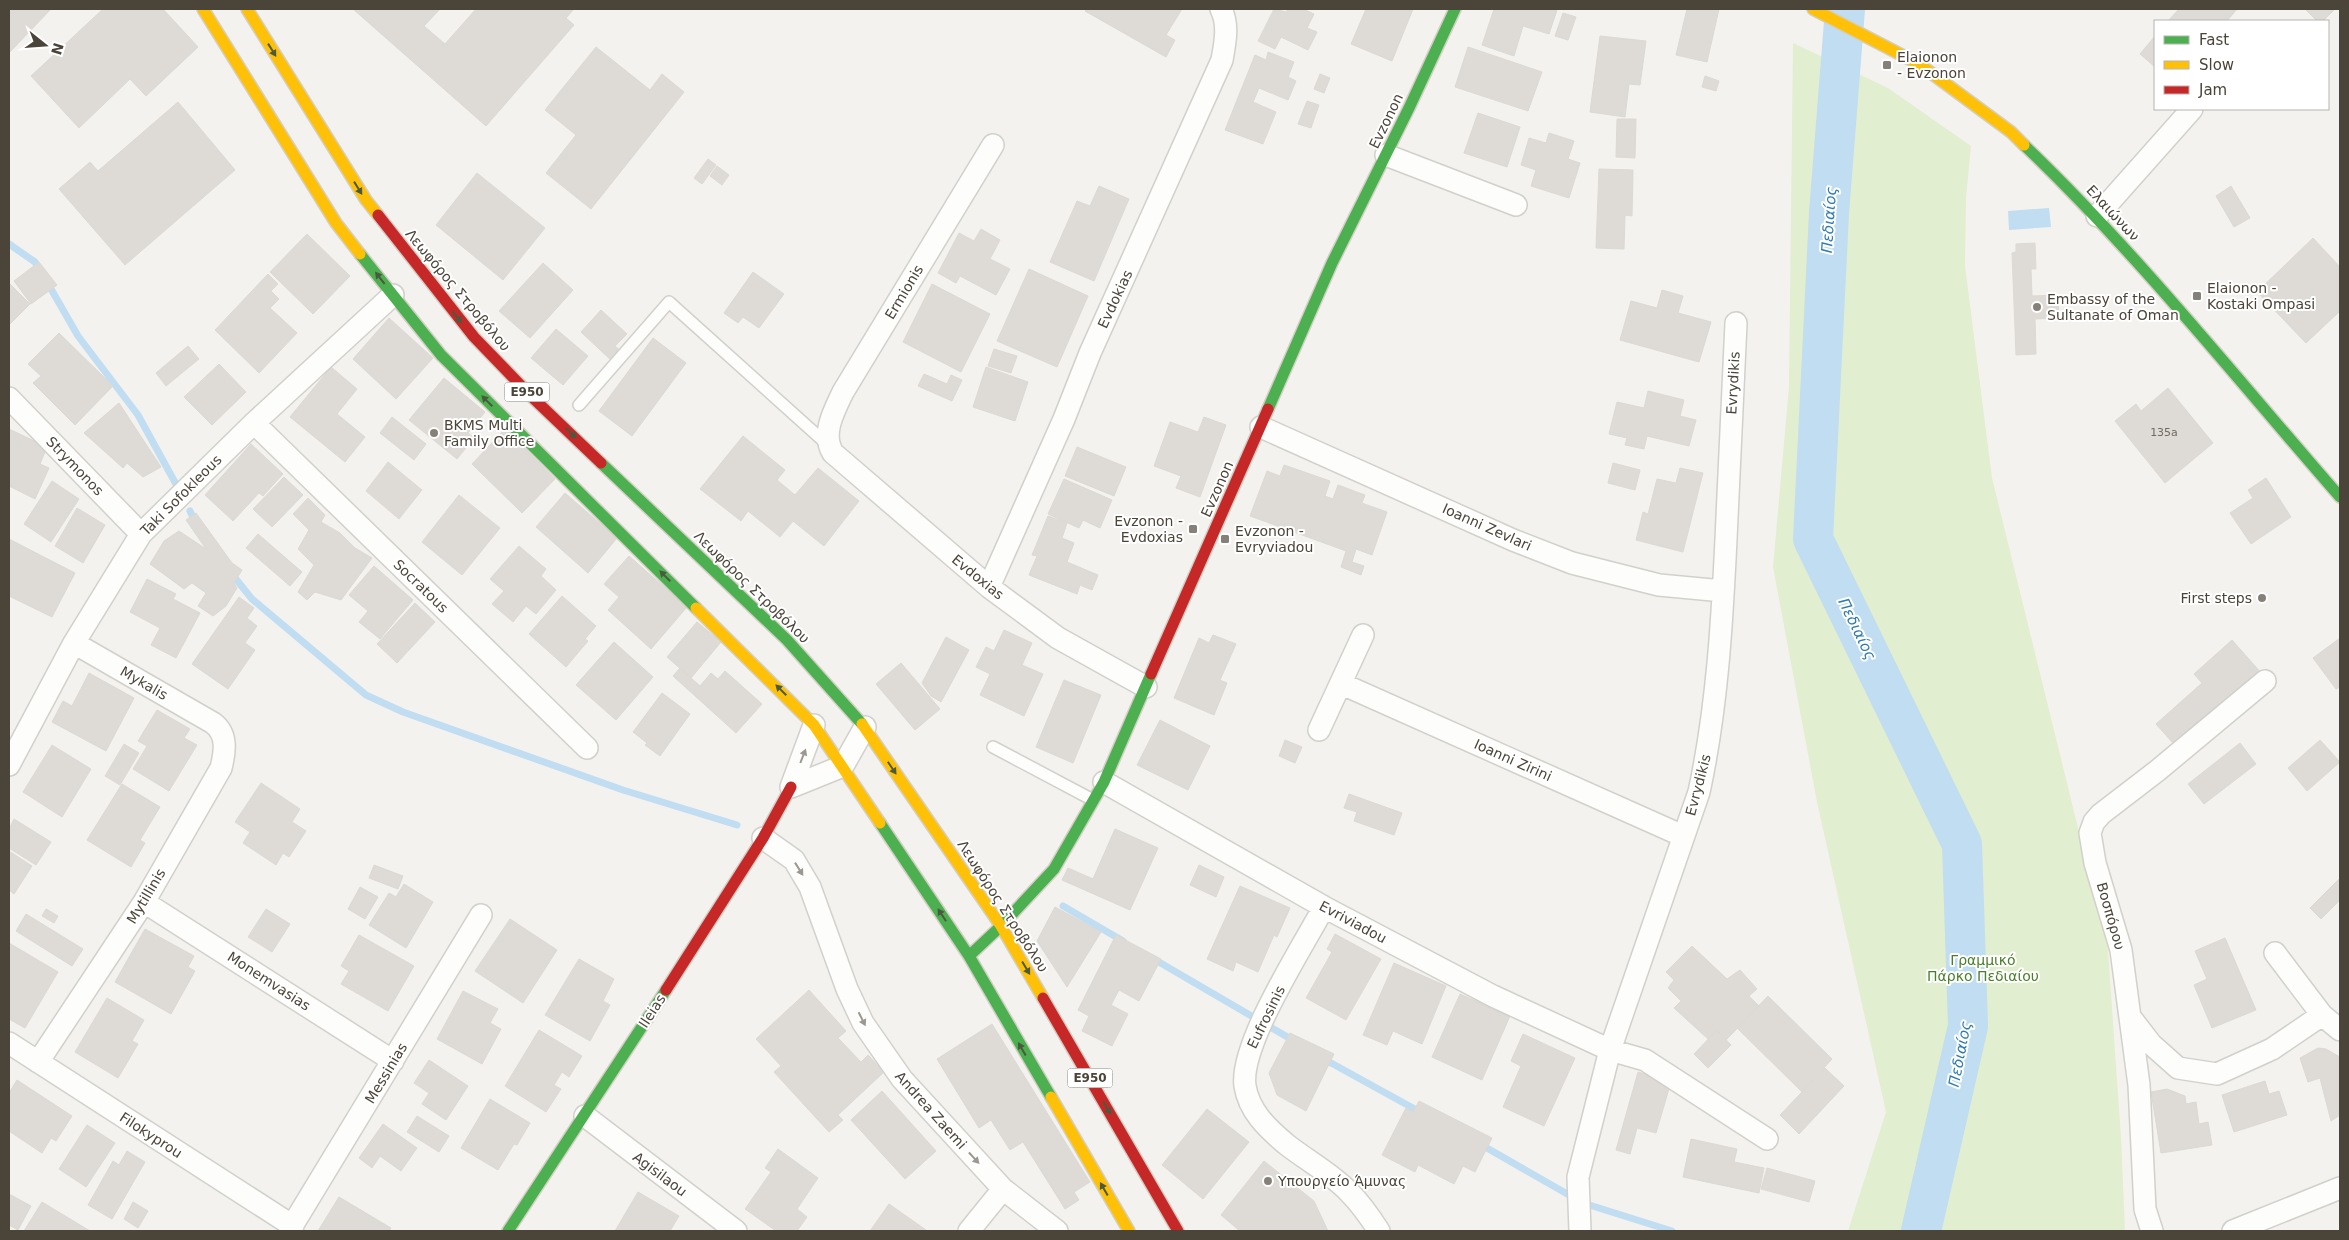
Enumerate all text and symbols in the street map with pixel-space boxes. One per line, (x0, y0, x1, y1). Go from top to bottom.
north arrow (20, 20, 70, 70)
legend (2154, 20, 2329, 110)
text: Fast (2199, 31, 2229, 49)
text: N (48, 41, 67, 57)
one-way arrow (268, 44, 277, 57)
place label: Elaionon - Evzonon (1897, 49, 1966, 81)
text: Slow (2199, 56, 2234, 74)
marker: Elaionon - Evzonon (1881, 59, 1893, 71)
text: Jam (2198, 81, 2227, 99)
street label: Evzonon (1366, 91, 1406, 151)
one-way arrow (354, 181, 363, 195)
street label: Ελαιώνων (2083, 182, 2143, 244)
water label: Πεδιαίος (1818, 186, 1840, 254)
street label: Λεωφόρος Στροβόλου (402, 226, 514, 354)
street label: Ermionis (882, 262, 926, 322)
street label: Evdokias (1095, 267, 1135, 331)
one-way arrow (375, 272, 385, 285)
place label: Elaionon - Kostaki Ompasi (2207, 280, 2315, 312)
marker: Elaionon - Kostaki Ompasi (2191, 290, 2203, 302)
place label: Embassy of the Sultanate of Oman (2047, 291, 2179, 323)
marker: Embassy of the Sultanate of Oman (2031, 301, 2043, 313)
one-way arrow (452, 310, 463, 323)
street label: Evrydikis (1723, 351, 1743, 415)
road number: E950 (504, 382, 550, 402)
one-way arrow (481, 395, 493, 407)
place label: BKMS Multi Family Office (444, 417, 534, 449)
house number: 135a (2150, 426, 2178, 439)
marker: BKMS Multi Family Office (428, 427, 440, 439)
one-way arrow (564, 427, 576, 439)
street label: Strymonos (43, 433, 107, 499)
street label: Taki Sofokleous (137, 451, 225, 539)
street label: Evzonon (1198, 459, 1236, 519)
street label: Ioanni Zevlari (1440, 500, 1534, 554)
place label: Evzonon - Evdoxias (1114, 513, 1183, 545)
marker: Evzonon - Evdoxias (1187, 523, 1199, 535)
place label: Evzonon - Evryviadou (1235, 523, 1313, 555)
street label: Λεωφόρος Στροβόλου (691, 528, 813, 646)
marker: Evzonon - Evryviadou (1219, 533, 1231, 545)
street label: Evdoxias (949, 551, 1007, 603)
street label: Socratous (390, 556, 452, 616)
one-way arrow (659, 570, 671, 582)
place label: First steps (2181, 590, 2252, 606)
marker: First steps (2256, 592, 2268, 604)
water label: Πεδιαίος (1834, 595, 1880, 663)
street label: Mykalis (118, 663, 170, 703)
one-way arrow (775, 684, 787, 696)
street label: Ioanni Zirini (1472, 736, 1554, 784)
one-way arrow (799, 748, 807, 763)
street label: Evrydikis (1682, 752, 1714, 818)
one-way arrow (887, 761, 897, 774)
street label: Λεωφόρος Στροβόλου (954, 837, 1052, 975)
one-way arrow (795, 863, 804, 876)
street label: Mytillinis (123, 866, 169, 926)
street label: Βοσπόρου (2094, 880, 2128, 952)
street label: Evriviadou (1317, 898, 1389, 946)
one-way arrow (937, 909, 947, 922)
street label: Monemvasias (225, 948, 313, 1014)
park label: Γραμμικό Πάρκο Πεδιαίου (1927, 952, 2039, 984)
one-way arrow (1021, 961, 1030, 974)
street label: Eufrosinis (1244, 983, 1288, 1051)
street label: Ileias (635, 991, 669, 1031)
one-way arrow (858, 1011, 866, 1026)
water label: Πεδιαίος (1945, 1019, 1975, 1088)
street label: Messinias (362, 1040, 410, 1106)
one-way arrow (1018, 1042, 1027, 1055)
street label: Andrea Zaemi (892, 1068, 970, 1152)
road number: E950 (1068, 1068, 1112, 1088)
one-way arrow (1103, 1101, 1111, 1116)
street label: Filokyprou (117, 1109, 185, 1161)
street label: Agisilaou (630, 1149, 690, 1199)
one-way arrow (968, 1152, 980, 1164)
place label: Υπουργείο Άμυνας (1277, 1173, 1406, 1189)
marker: Υπουργείο Άμυνας (1262, 1175, 1274, 1187)
one-way arrow (1100, 1183, 1109, 1196)

